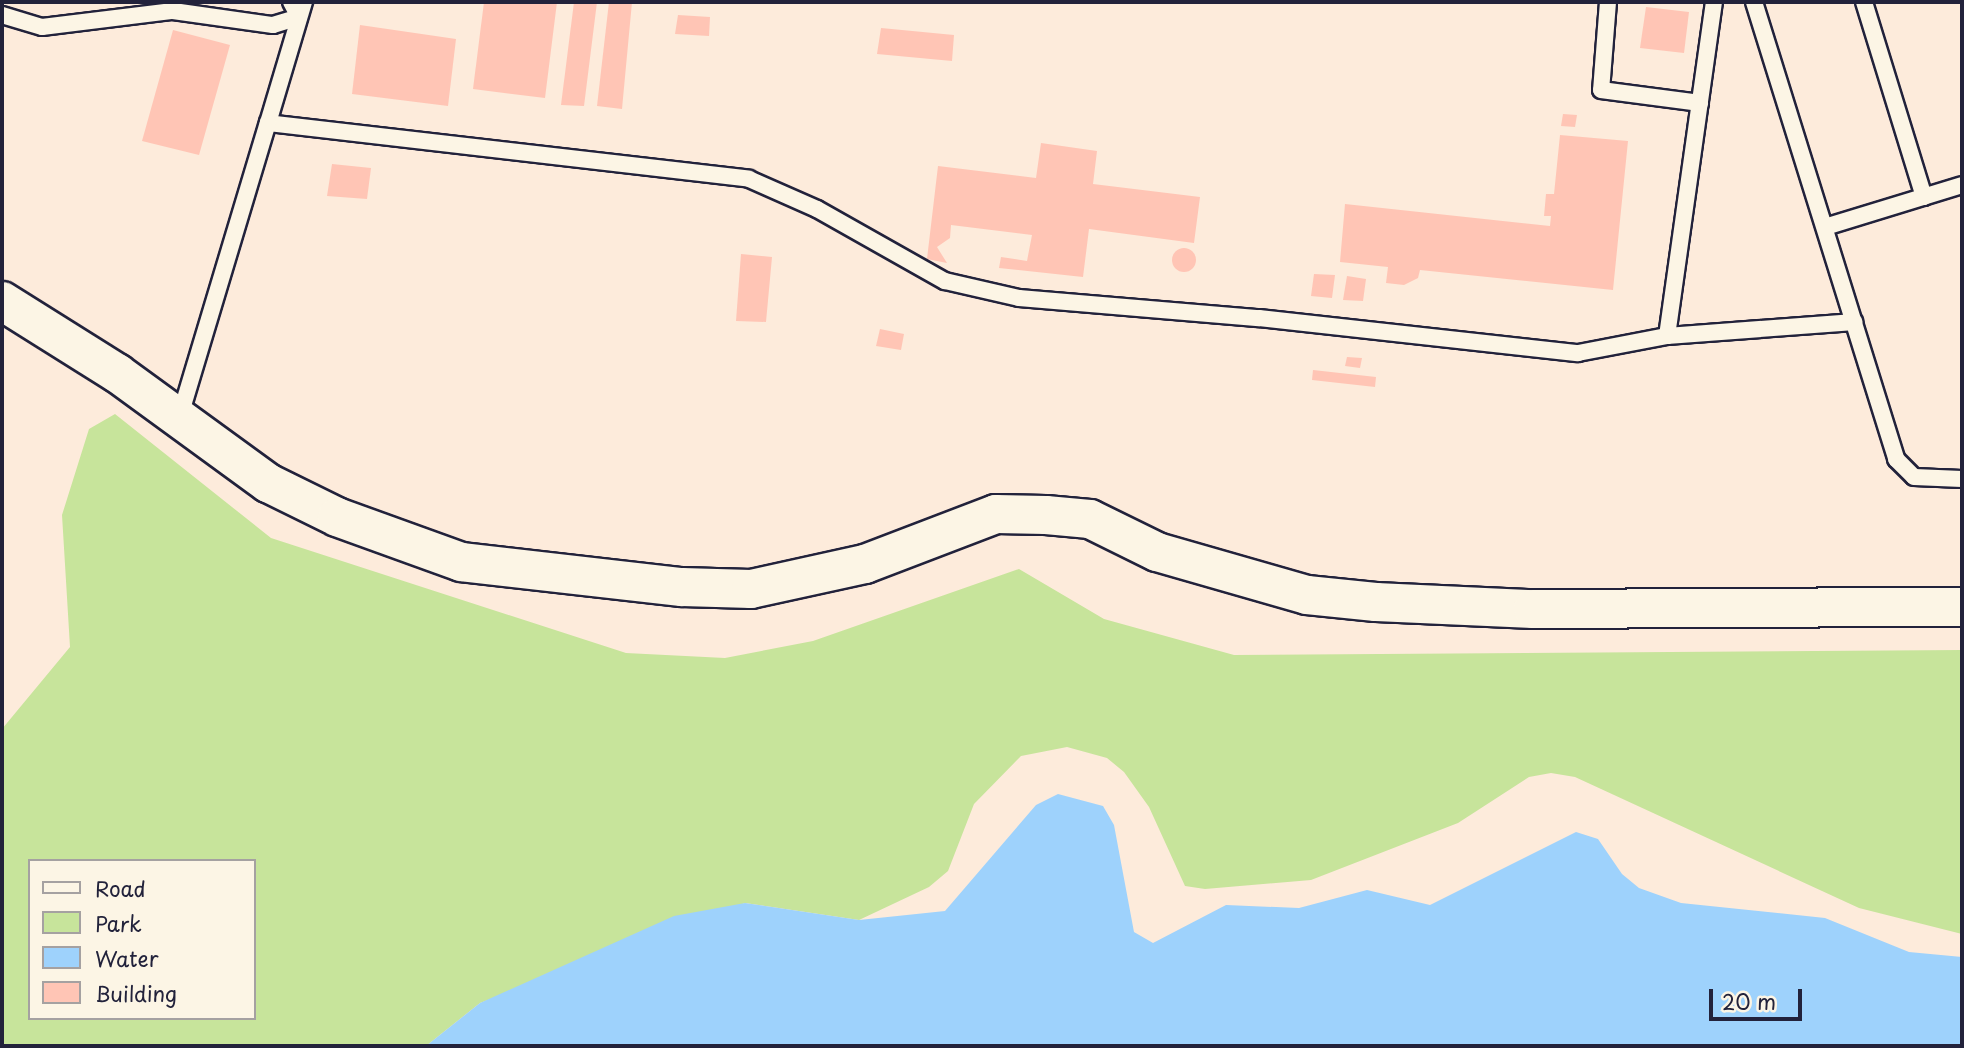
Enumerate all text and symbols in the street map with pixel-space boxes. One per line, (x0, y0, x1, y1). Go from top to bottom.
legend (28, 859, 256, 1020)
text: Road (95, 872, 146, 904)
text: Park (95, 907, 142, 939)
text: Water (95, 942, 158, 974)
scale bar (1712, 974, 1805, 1018)
text: Building (95, 977, 177, 1009)
text: 20 m (1722, 985, 1776, 1017)

